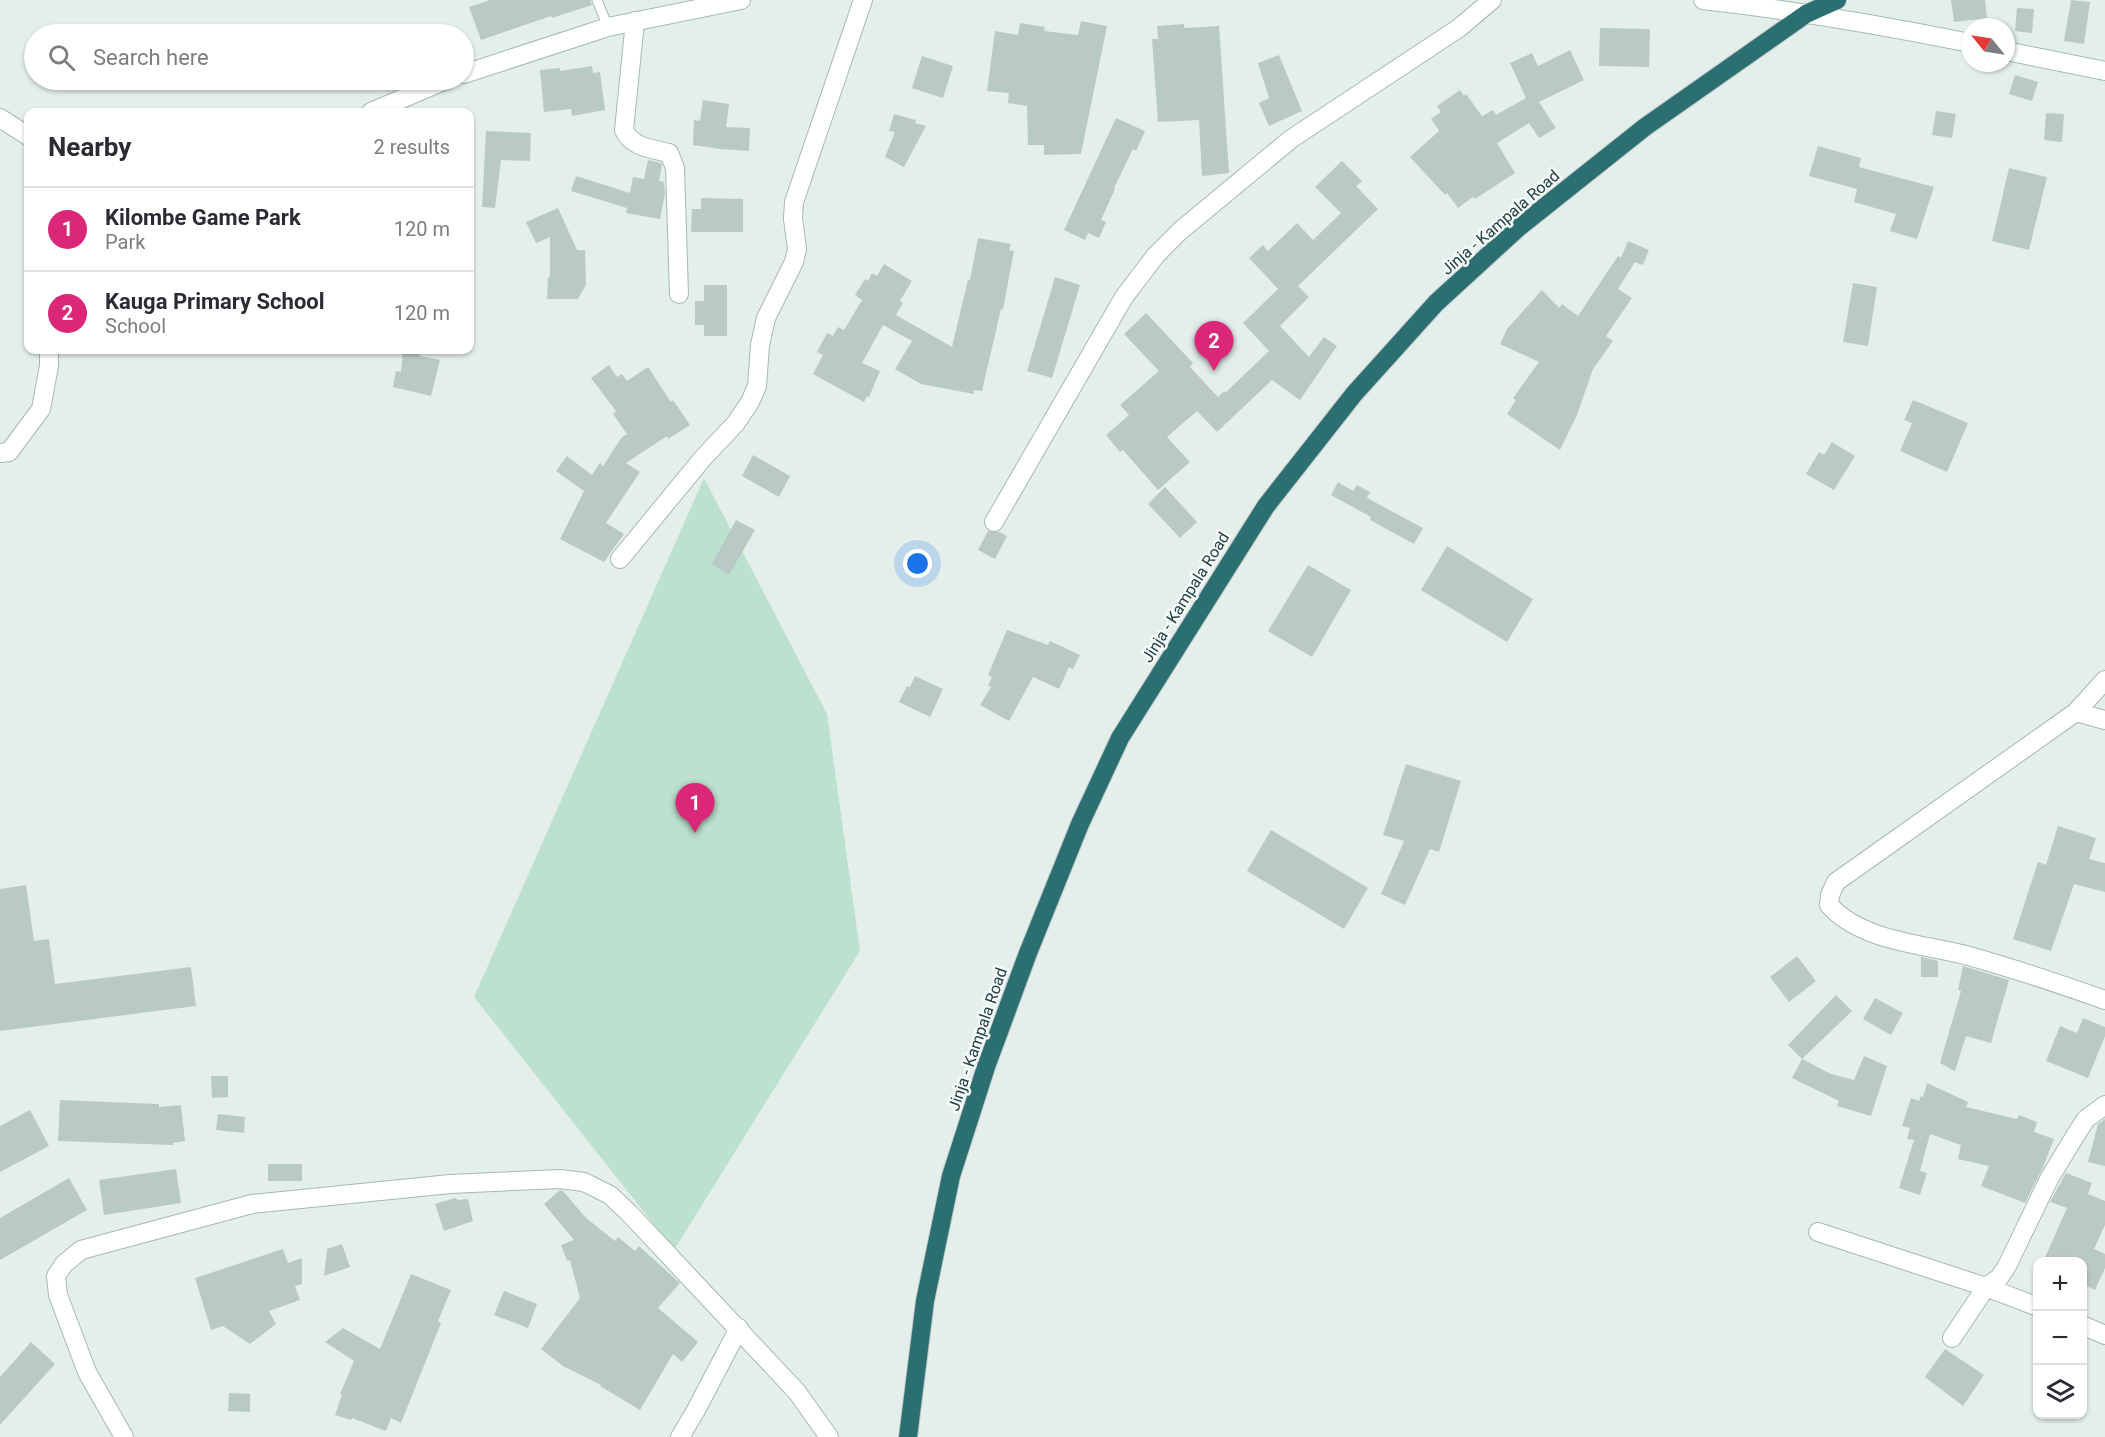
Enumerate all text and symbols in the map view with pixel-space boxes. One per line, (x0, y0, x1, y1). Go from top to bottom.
north arrow (1961, 18, 2015, 72)
search box (24, 24, 474, 90)
icon: search (45, 41, 78, 74)
text: Search here (93, 45, 209, 70)
text: Nearby (48, 132, 131, 162)
text: 2 results (374, 135, 450, 159)
street label: Jinja - Kampala Road (1437, 166, 1563, 279)
text: Kilombe Game Park (105, 205, 301, 230)
text: 1 (62, 217, 73, 241)
text: 120 m (394, 217, 450, 241)
text: Park (105, 230, 145, 254)
text: Kauga Primary School (105, 289, 325, 314)
text: 2 (62, 301, 73, 325)
text: 120 m (394, 301, 450, 325)
text: School (105, 314, 166, 338)
pin: 2 (1194, 322, 1234, 371)
street label: Jinja - Kampala Road (1138, 529, 1233, 666)
your location (903, 549, 932, 578)
pin: 1 (676, 784, 714, 833)
street label: Jinja - Kampala Road (944, 965, 1011, 1113)
map controls (2033, 1257, 2087, 1419)
button: + (2033, 1257, 2087, 1311)
button: − (2033, 1311, 2087, 1365)
button: layers (2033, 1365, 2087, 1419)

